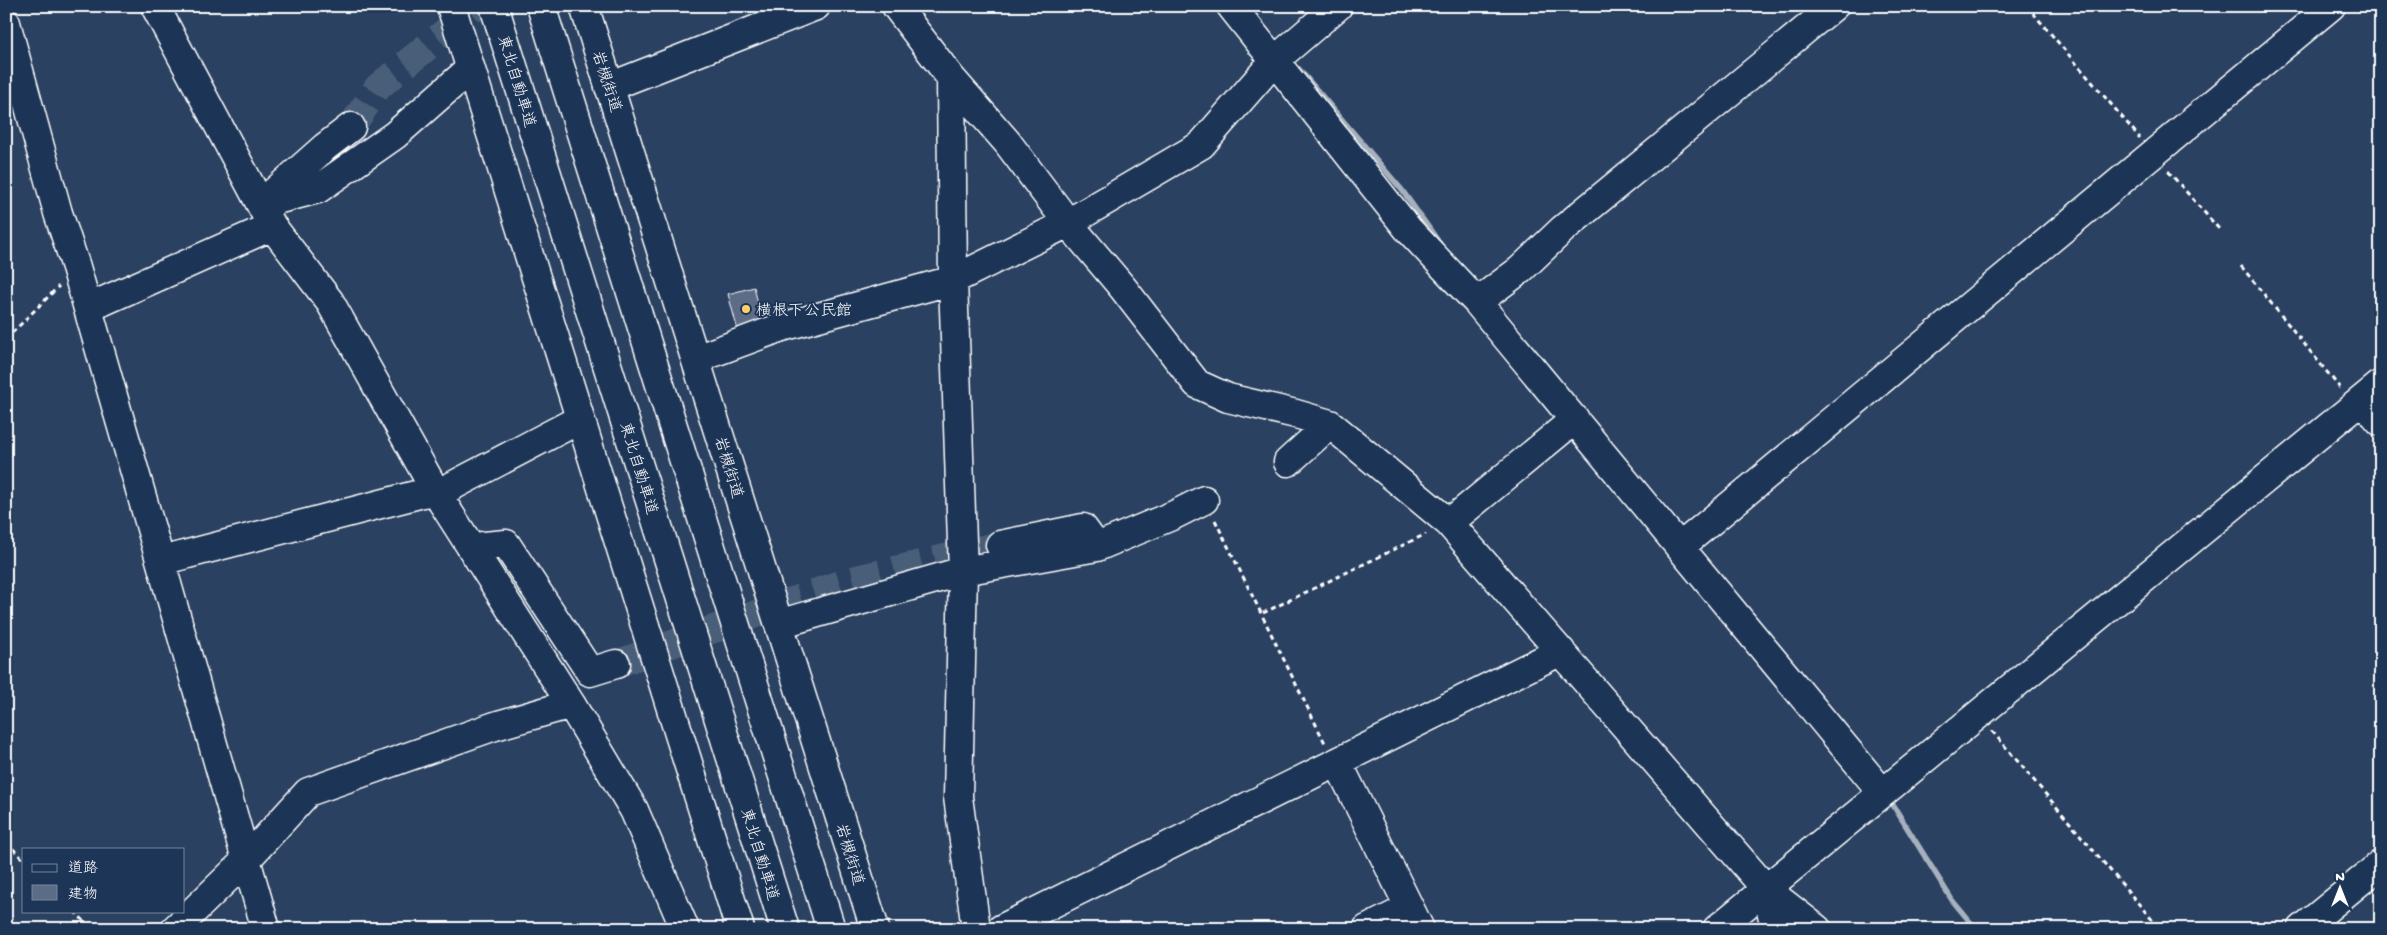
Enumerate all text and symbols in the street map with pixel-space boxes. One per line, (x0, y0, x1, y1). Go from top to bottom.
street label: 東北自動車道 (492, 33, 540, 131)
street label: 岩槻街道 (586, 48, 625, 115)
place label: 横根下公民館 (756, 302, 852, 322)
marker: 横根下公民館 (740, 303, 752, 315)
street label: 東北自動車道 (614, 420, 662, 518)
street label: 岩槻街道 (708, 434, 746, 501)
street label: 東北自動車道 (735, 806, 783, 904)
street label: 岩槻街道 (829, 821, 867, 888)
legend (22, 848, 185, 912)
text: 道路 (68, 860, 98, 878)
north arrow (2314, 862, 2364, 912)
text: N (2335, 869, 2345, 886)
text: 建物 (68, 886, 98, 904)

